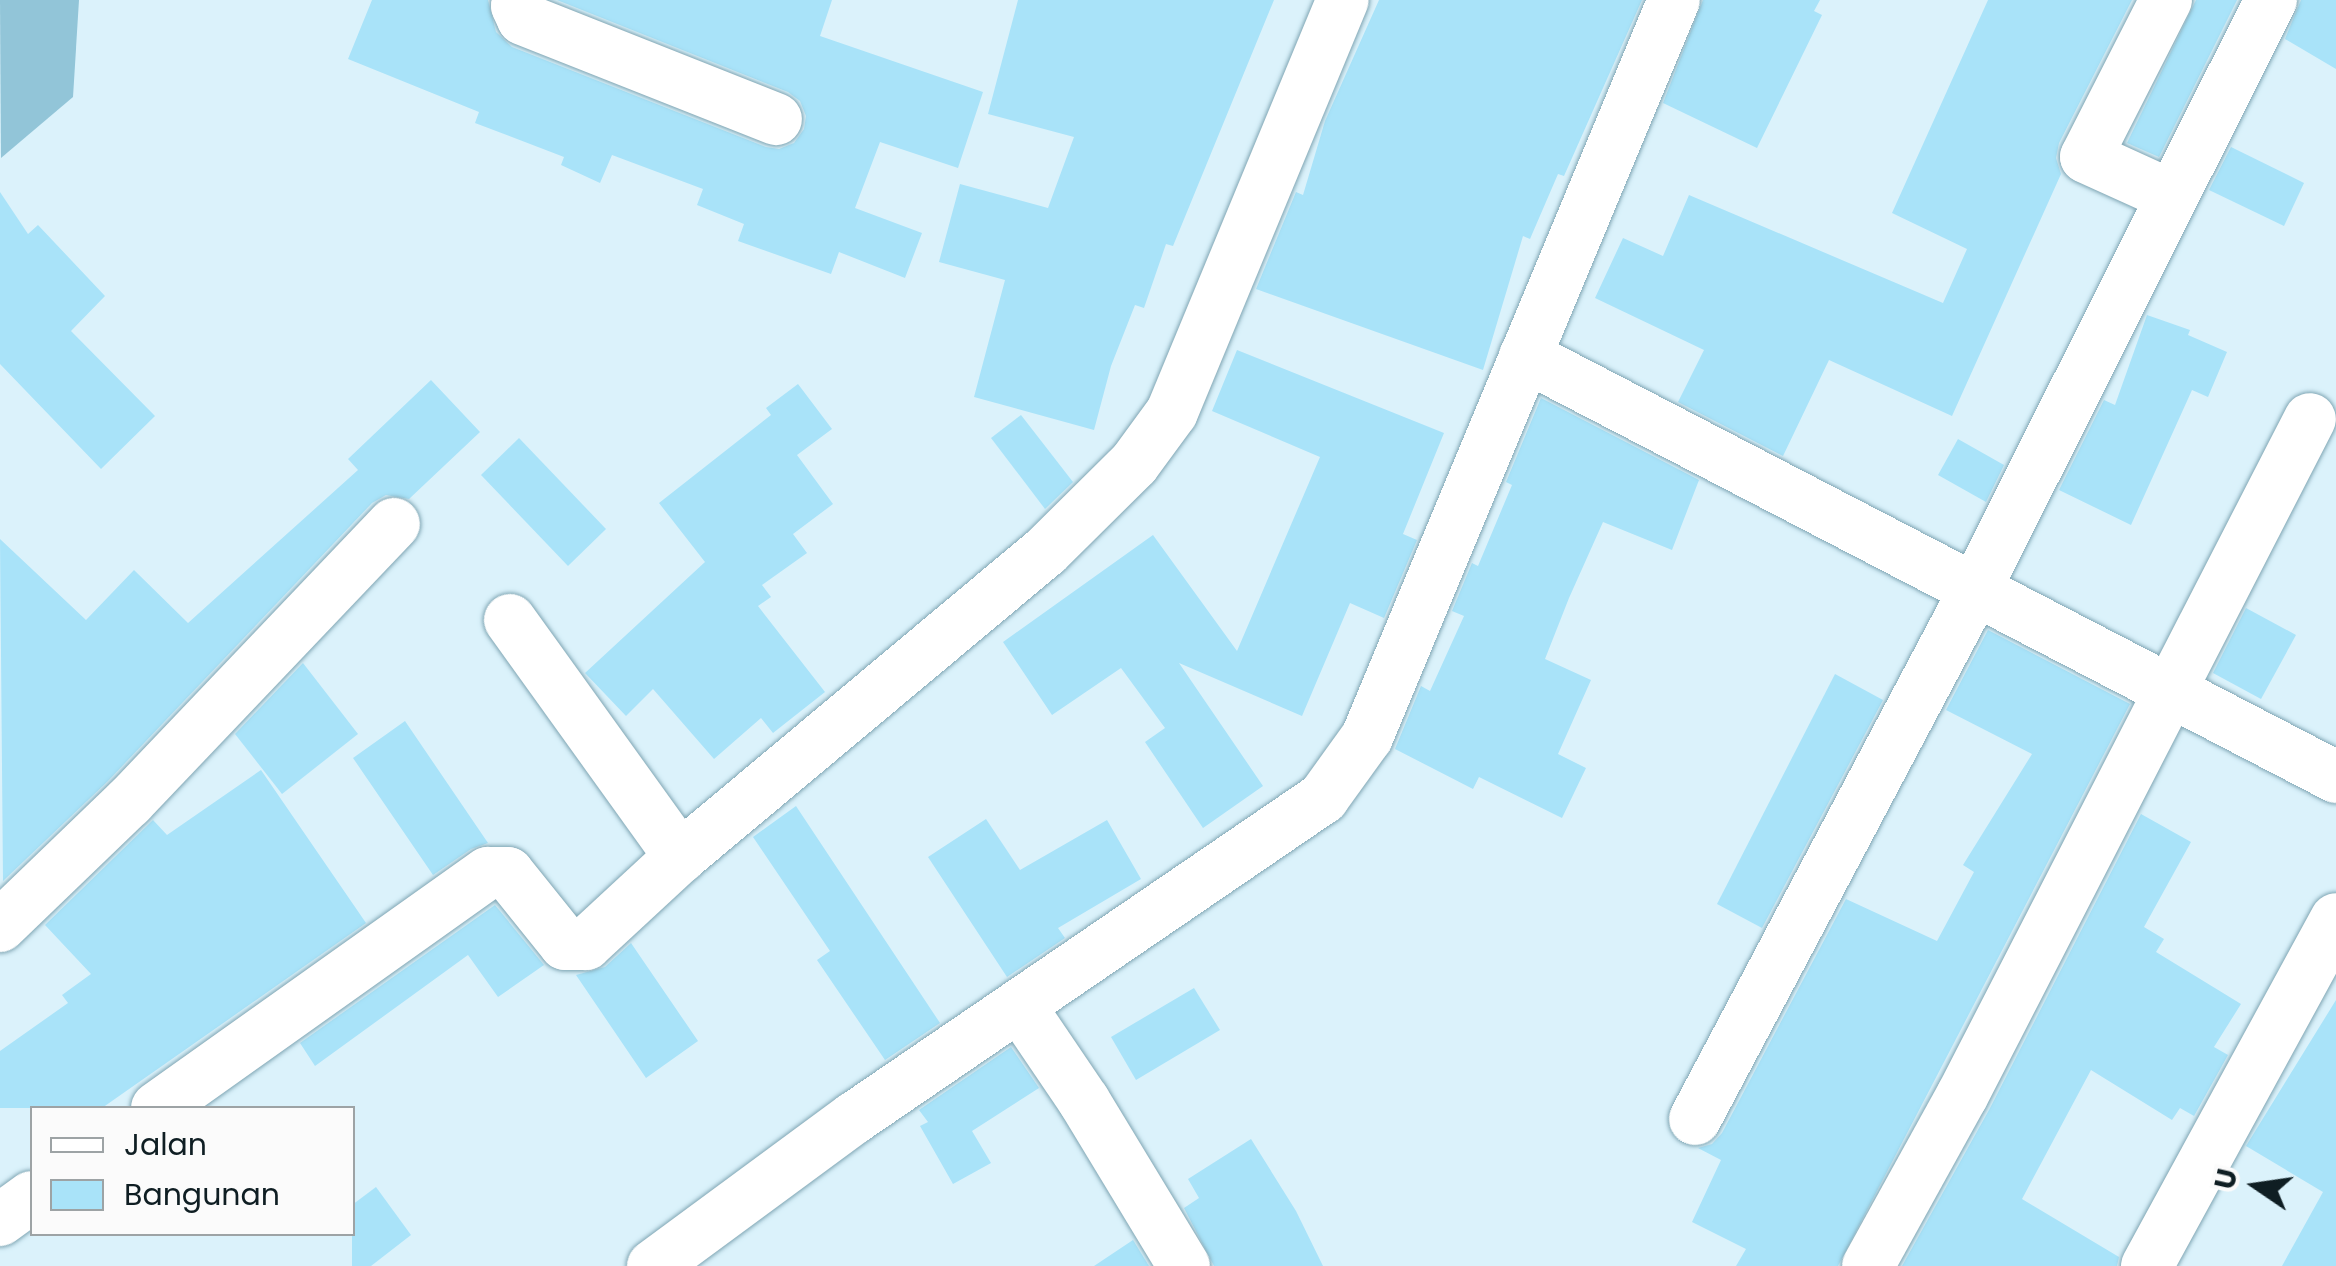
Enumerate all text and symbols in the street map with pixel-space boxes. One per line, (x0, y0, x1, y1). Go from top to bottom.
legend (30, 1106, 355, 1236)
text: Jalan (124, 1123, 207, 1166)
north arrow (2206, 1136, 2306, 1236)
text: U (2205, 1165, 2248, 1193)
text: Bangunan (124, 1173, 280, 1216)

